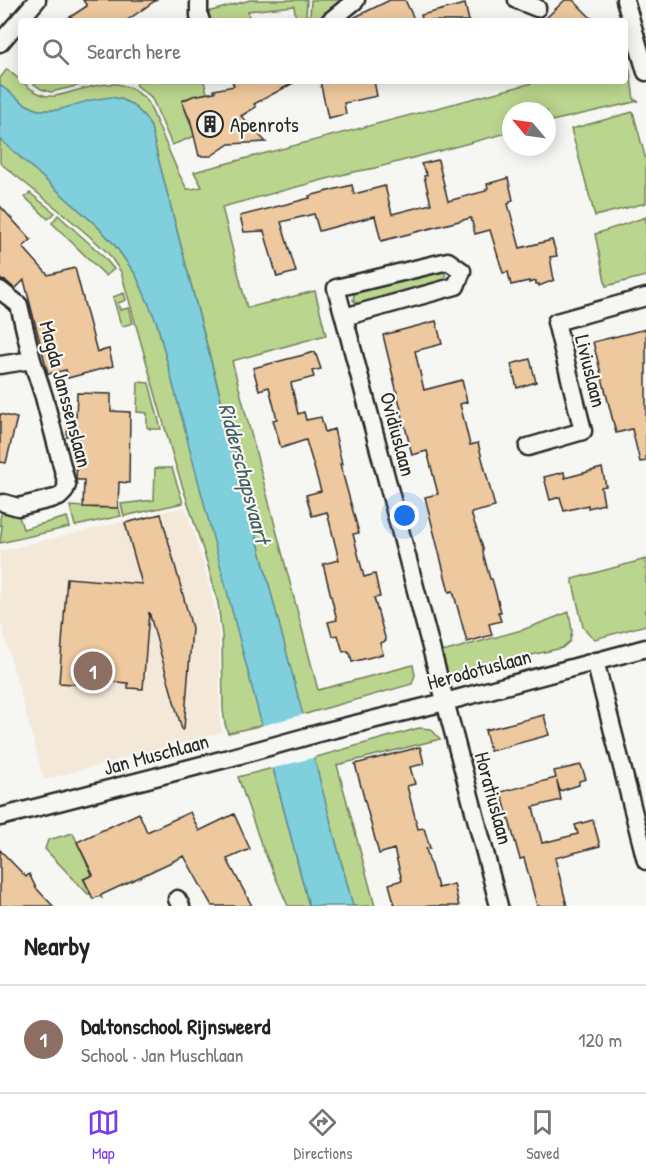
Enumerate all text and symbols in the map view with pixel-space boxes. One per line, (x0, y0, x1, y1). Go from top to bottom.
search box (18, 18, 628, 84)
icon: search (39, 35, 72, 68)
text: Search here (87, 36, 181, 66)
north arrow (502, 102, 556, 156)
building icon: Apenrots (195, 109, 225, 139)
place label: Apenrots (230, 110, 299, 139)
street label: Magda Janssenslaan (33, 318, 99, 470)
street label: Liviuslaan (568, 332, 614, 410)
street label: Ovidiuslaan (373, 389, 423, 479)
water label: Ridderschapsvaart (212, 399, 279, 550)
your location (390, 501, 419, 530)
street label: Herodotuslaan (424, 641, 534, 697)
pin: 1 (74, 648, 112, 694)
street label: Jan Muschlaan (100, 726, 212, 782)
street label: Horatiuslaan (468, 749, 520, 847)
text: Nearby (24, 928, 90, 963)
text: Daltonschool Rijnsweerd (81, 1011, 270, 1041)
text: 1 (40, 1026, 47, 1053)
text: 120 m (578, 1026, 622, 1053)
text: School · Jan Muschlaan (81, 1041, 244, 1068)
tab: Map (87, 1106, 120, 1164)
tab: Directions (294, 1106, 352, 1164)
tab: Saved (526, 1106, 559, 1164)

